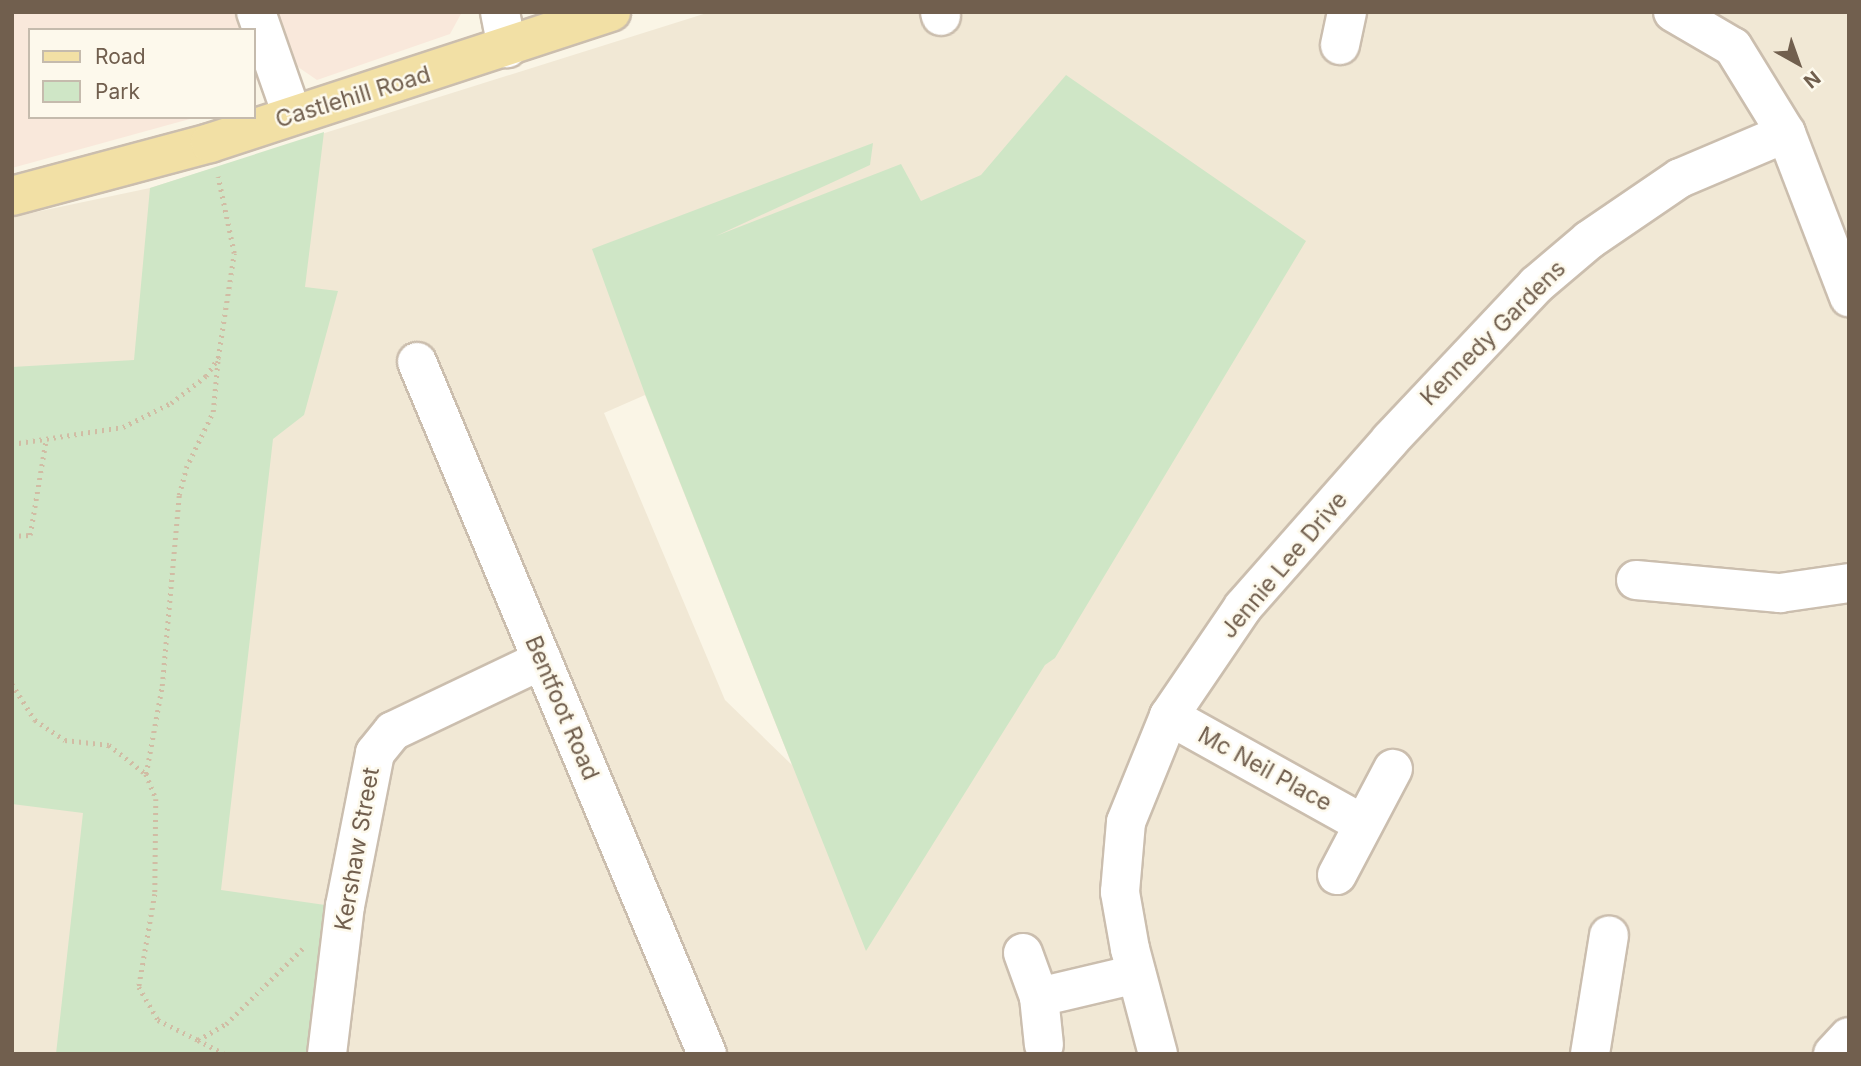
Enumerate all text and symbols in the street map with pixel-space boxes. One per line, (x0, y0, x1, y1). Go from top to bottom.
legend (28, 28, 256, 119)
north arrow (1763, 28, 1833, 98)
text: Road (95, 44, 146, 69)
street label: Castlehill Road (272, 60, 434, 134)
text: N (1799, 66, 1825, 93)
text: Park (95, 79, 140, 104)
street label: Kennedy Gardens (1415, 255, 1571, 411)
street label: Jennie Lee Drive (1215, 486, 1353, 644)
street label: Bentfoot Road (519, 632, 605, 784)
street label: Mc Neil Place (1193, 721, 1337, 817)
street label: Kershaw Street (329, 765, 385, 933)

